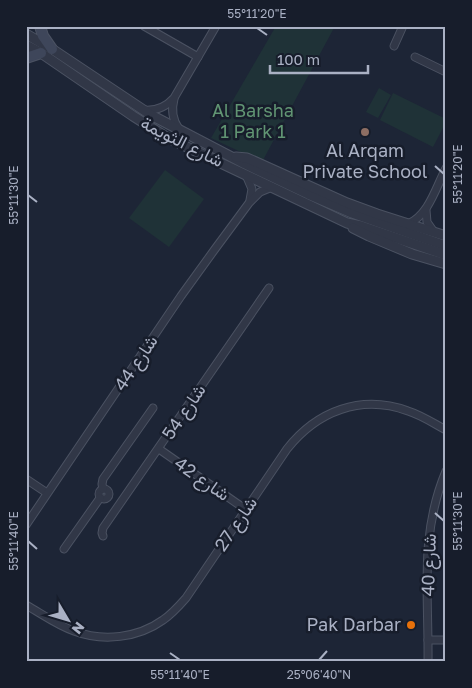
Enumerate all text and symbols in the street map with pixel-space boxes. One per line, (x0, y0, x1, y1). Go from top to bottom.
text: 55°11'20"E (227, 6, 287, 21)
scale bar (270, 42, 367, 74)
text: 100 m (277, 50, 320, 68)
park label: Al Barsha 1 Park 1 (212, 99, 294, 142)
street label: شارع الثويمة (137, 111, 227, 173)
marker: Al Arqam Private School (359, 126, 371, 138)
place label: Al Arqam Private School (302, 139, 428, 182)
text: 55°11'20"E (450, 144, 465, 204)
text: 55°11'30"E (6, 165, 21, 225)
street label: شارع 44 (109, 330, 163, 396)
street label: شارع 54 (157, 380, 211, 444)
street label: شارع 42 (170, 451, 234, 507)
text: 55°11'30"E (450, 491, 465, 551)
street label: شارع 27 (209, 492, 263, 556)
text: 55°11'40"E (6, 511, 21, 571)
street label: شارع 40 (416, 533, 442, 597)
north arrow (42, 596, 92, 646)
place label: Pak Darbar (307, 613, 401, 635)
text: N (69, 619, 89, 638)
marker: Pak Darbar (405, 619, 417, 631)
text: 55°11'40"E (150, 667, 210, 682)
text: 25°06'40"N (287, 667, 351, 682)

